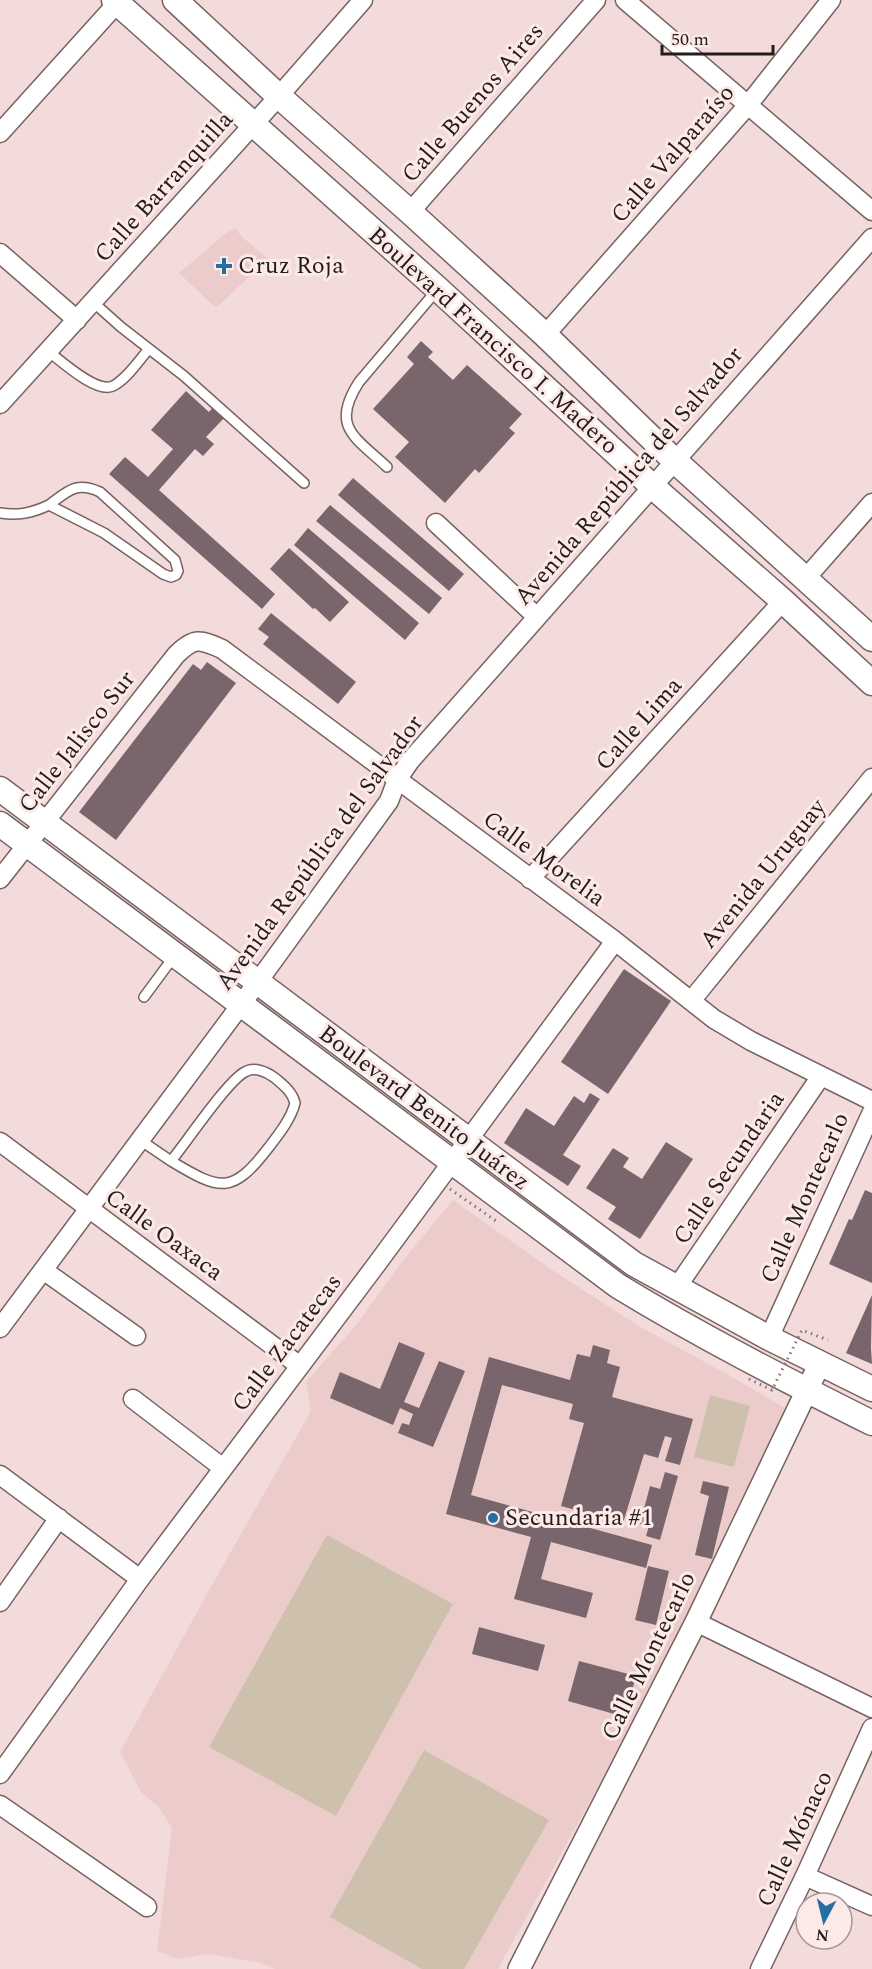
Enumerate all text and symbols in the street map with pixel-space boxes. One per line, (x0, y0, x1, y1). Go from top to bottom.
street label: Calle Buenos Aires (393, 15, 553, 191)
scale bar (662, 18, 773, 56)
text: 50 m (671, 26, 709, 53)
street label: Calle Valparaíso (602, 77, 744, 231)
street label: Calle Barranquilla (86, 103, 242, 271)
street label: Boulevard Francisco I. Madero (360, 218, 626, 464)
place label: Cruz Roja (238, 248, 344, 284)
marker: Cruz Roja (215, 257, 233, 275)
street label: Avenida República del Salvador (506, 338, 752, 614)
street label: Calle Jalisco Sur (10, 663, 144, 821)
street label: Calle Lima (587, 669, 691, 779)
street label: Avenida República del Salvador (207, 707, 433, 999)
street label: Avenida Uruguay (691, 790, 836, 957)
street label: Calle Morelia (475, 802, 613, 916)
street label: Boulevard Benito Juárez (311, 1016, 537, 1200)
street label: Calle Secundaria (664, 1084, 794, 1252)
street label: Calle Montecarlo (751, 1107, 859, 1289)
street label: Calle Oaxaca (97, 1180, 231, 1290)
street label: Calle Zacatecas (223, 1266, 351, 1420)
place label: Secundaria #1 (505, 1500, 653, 1536)
marker: Secundaria #1 (486, 1511, 500, 1525)
street label: Calle Montecarlo (593, 1566, 705, 1746)
street label: Calle Mónaco (748, 1765, 842, 1913)
north arrow (794, 1891, 854, 1951)
text: N (814, 1922, 830, 1948)

